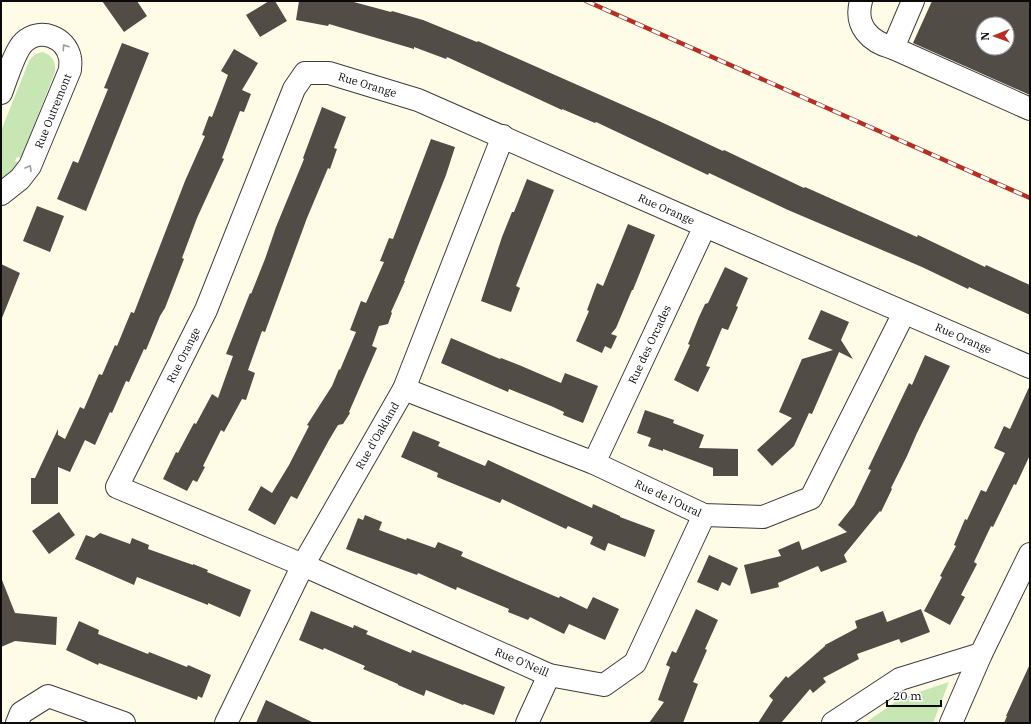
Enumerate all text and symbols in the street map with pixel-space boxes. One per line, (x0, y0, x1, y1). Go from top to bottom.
north arrow (975, 16, 1015, 56)
text: N (978, 31, 992, 41)
one-way arrow (63, 45, 70, 52)
street label: Rue Orange (337, 69, 398, 100)
street label: Rue Outremont (32, 71, 74, 150)
one-way arrow (24, 165, 31, 172)
street label: Rue Orange (636, 191, 697, 228)
street label: Rue des Orcades (625, 303, 674, 386)
street label: Rue Orange (933, 320, 994, 357)
street label: Rue Orange (164, 325, 203, 385)
street label: Rue d'Oakland (352, 399, 402, 472)
street label: Rue de l'Oural (632, 476, 704, 520)
street label: Rue O'Neill (493, 644, 551, 680)
scale bar (887, 682, 941, 708)
text: 20 m (893, 688, 922, 703)

